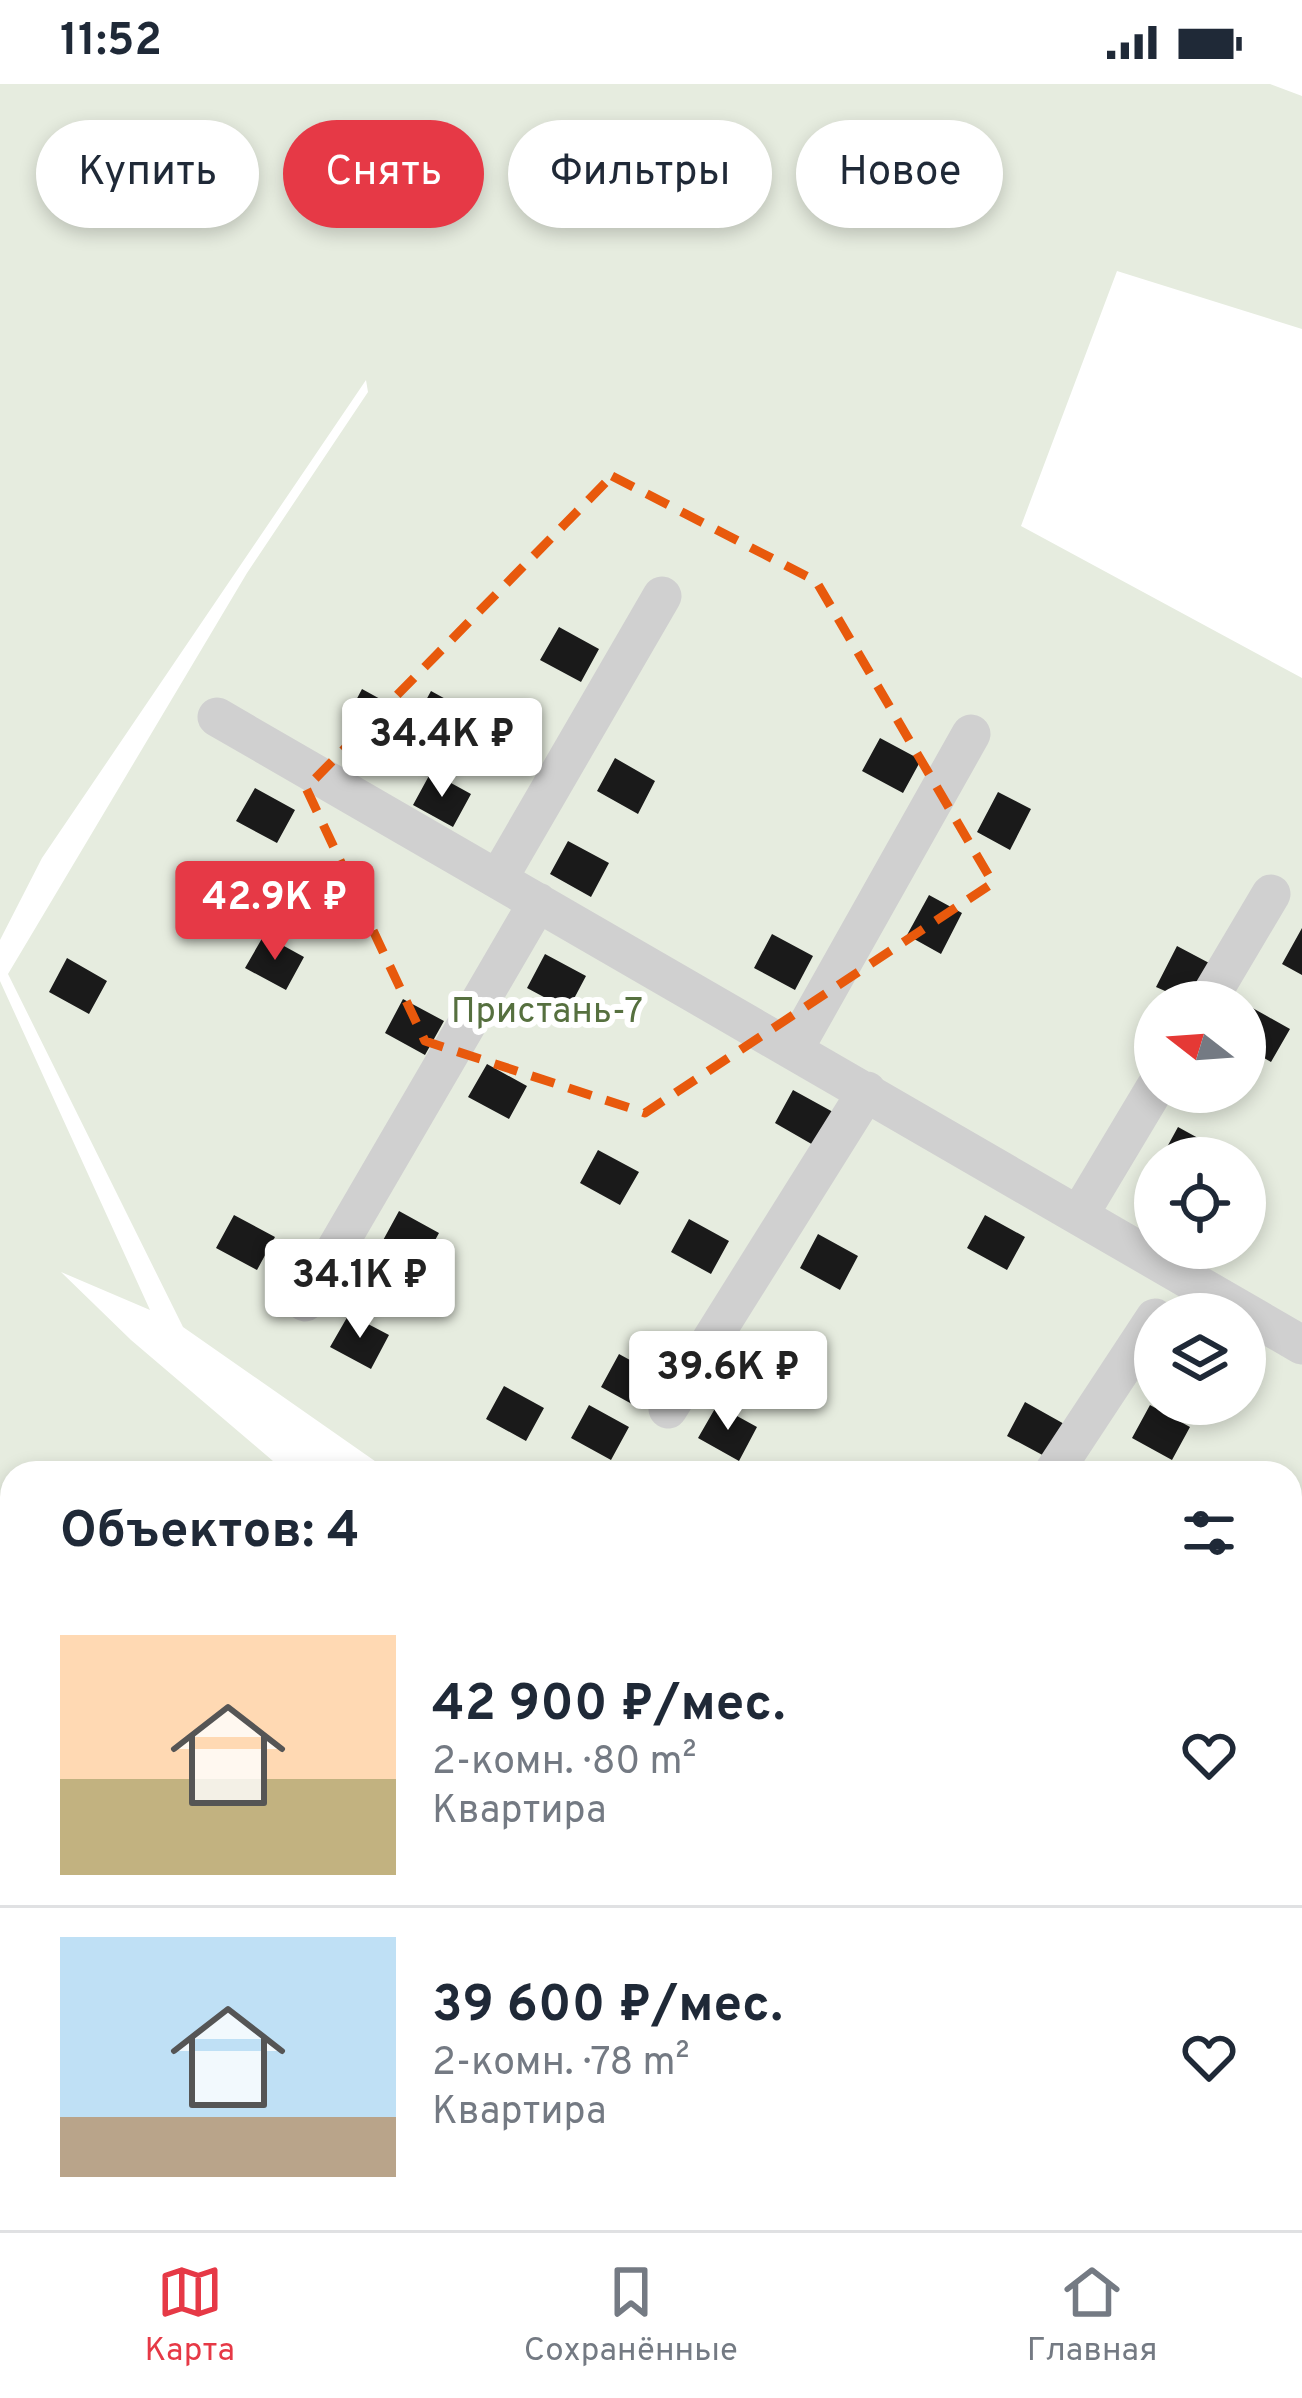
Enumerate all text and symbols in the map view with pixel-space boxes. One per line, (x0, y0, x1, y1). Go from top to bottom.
text: 11:52 (60, 14, 162, 71)
chip: Купить (36, 120, 259, 228)
chip: Снять (283, 120, 484, 228)
chip: Фильтры (508, 120, 772, 228)
chip: Новое (796, 120, 1003, 228)
pin: 34.4K ₽ (331, 698, 553, 800)
text: 34.4K ₽ (369, 712, 515, 761)
pin: 42.9K ₽ (164, 861, 386, 963)
text: 42.9K ₽ (202, 875, 348, 924)
north arrow (1134, 981, 1266, 1113)
map controls (1134, 981, 1266, 1425)
park label: Пристань-7 (451, 990, 643, 1036)
button: locate (1134, 1137, 1266, 1269)
pin: 34.1K ₽ (249, 1239, 471, 1341)
text: 34.1K ₽ (292, 1253, 428, 1302)
button: layers (1134, 1293, 1266, 1425)
pin: 39.6K ₽ (617, 1331, 839, 1433)
text: 39.6K ₽ (656, 1345, 800, 1394)
icon: filters (1176, 1500, 1242, 1566)
text: Объектов: 4 (60, 1501, 360, 1566)
text: 42 900 ₽/мес. (432, 1674, 785, 1739)
icon: home (156, 1683, 300, 1827)
icon: heart (1176, 1722, 1242, 1788)
text: 2-комн. · 80 m² (432, 1739, 697, 1788)
text: Квартира (432, 1788, 606, 1837)
text: 39 600 ₽/мес. (432, 1975, 783, 2040)
icon: home (156, 1985, 300, 2129)
icon: heart (1176, 2024, 1242, 2090)
text: 2-комн. · 78 m² (432, 2040, 690, 2089)
text: Квартира (432, 2089, 606, 2138)
tab: Карта (144, 2259, 235, 2373)
tab: Сохранённые (524, 2259, 738, 2373)
tab: Главная (1027, 2259, 1158, 2373)

